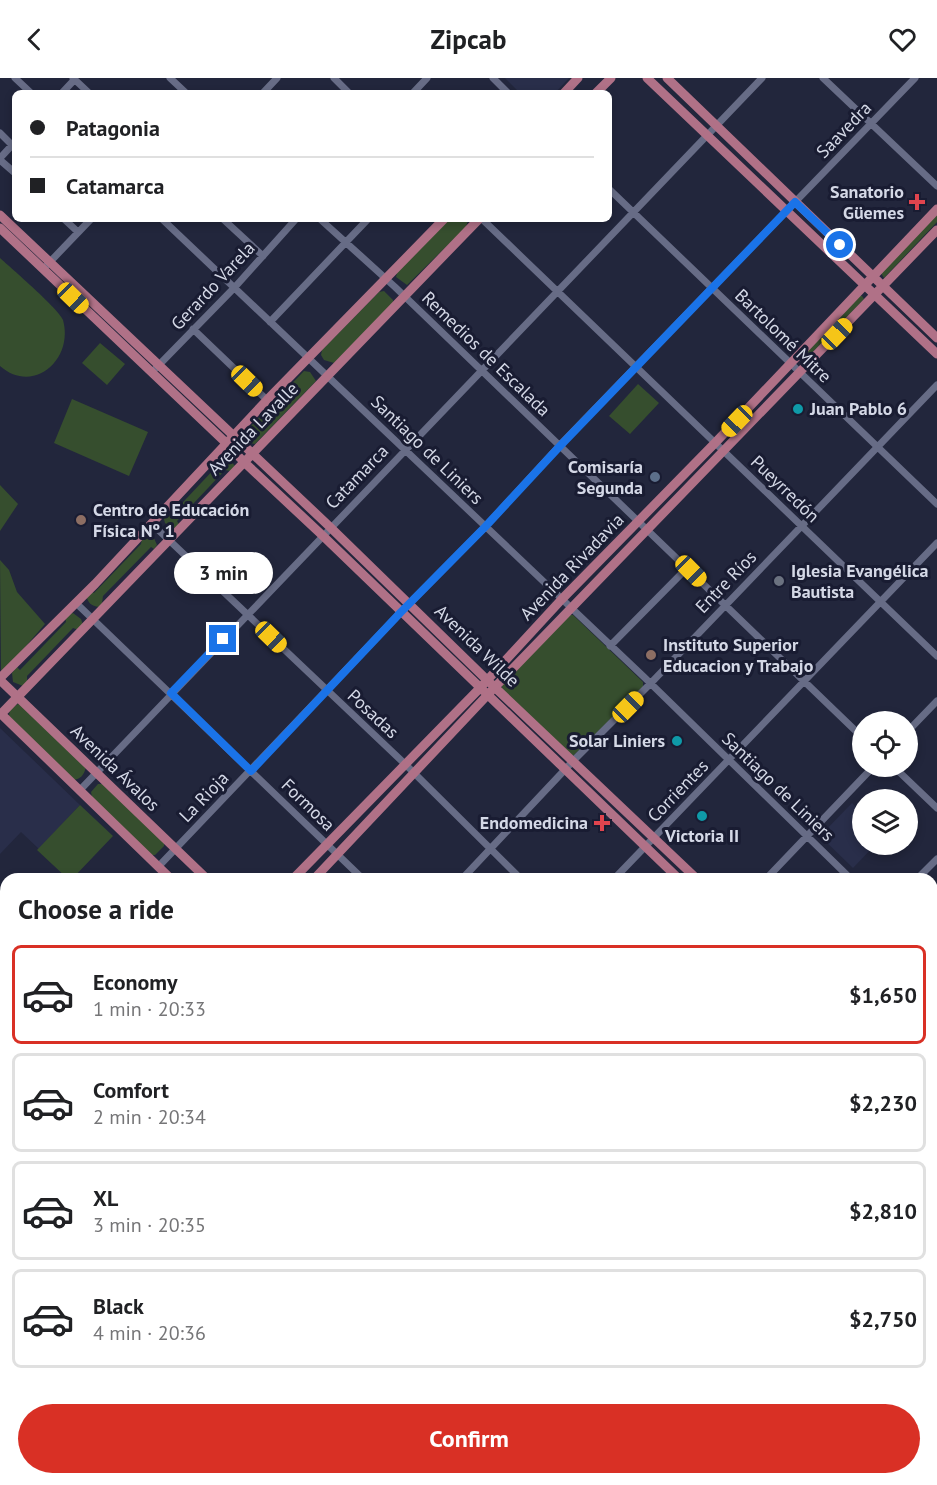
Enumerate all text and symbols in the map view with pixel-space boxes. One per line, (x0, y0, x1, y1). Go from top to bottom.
text: Zipcab (431, 22, 506, 56)
icon: back (18, 23, 51, 56)
icon: heart (886, 23, 919, 56)
street label: Saavedra (811, 97, 876, 163)
text: Patagonia (66, 114, 160, 142)
text: Catamarca (66, 172, 164, 200)
place label: Sanatorio Güemes (830, 180, 904, 224)
marker: Sanatorio Güemes (908, 193, 926, 211)
route start (826, 231, 853, 258)
street label: Gerardo Varela (166, 237, 259, 335)
car (54, 279, 92, 317)
street label: Bartolomé Mitre (730, 284, 836, 388)
street label: Remedios de Escalada (417, 286, 555, 421)
car (818, 315, 856, 353)
car (228, 362, 266, 400)
street label: Avenida Lavalle (202, 377, 303, 480)
street label: Santiago de Liniers (366, 390, 488, 509)
place label: Juan Pablo 6 (809, 397, 907, 420)
car (718, 402, 756, 440)
marker: Juan Pablo 6 (791, 402, 805, 416)
street label: Catamarca (320, 440, 393, 514)
street label: Pueyrredón (746, 450, 825, 527)
place label: Comisaría Segunda (568, 455, 643, 499)
marker: Comisaría Segunda (648, 470, 662, 484)
place label: Centro de Educación Física Nº 1 (93, 498, 249, 542)
street label: Avenida Rivadavia (515, 508, 628, 625)
marker: Centro de Educación Física Nº 1 (74, 513, 88, 527)
street label: Entre Ríos (690, 546, 761, 618)
callout: 3 min (174, 552, 272, 594)
car (672, 552, 710, 590)
place label: Iglesia Evangélica Bautista (791, 559, 929, 603)
text: 3 min (199, 560, 248, 586)
marker: Iglesia Evangélica Bautista (772, 574, 786, 588)
street label: Avenida Wilde (430, 599, 525, 692)
car (252, 618, 290, 656)
route end (209, 625, 236, 652)
place label: Instituto Superior Educacion y Trabajo (663, 633, 814, 677)
marker: Instituto Superior Educacion y Trabajo (644, 648, 658, 662)
street label: Posadas (343, 684, 404, 743)
car (609, 688, 647, 726)
map controls (852, 711, 918, 855)
button: locate (852, 711, 918, 777)
street label: Avenida Ávalos (66, 719, 165, 816)
street label: Santiago de Liniers (717, 727, 839, 846)
place label: Solar Liniers (569, 729, 665, 752)
marker: Solar Liniers (670, 734, 684, 748)
street label: Corrientes (642, 755, 713, 827)
street label: La Rioja (174, 767, 233, 827)
street label: Formosa (277, 773, 340, 836)
button: layers (852, 789, 918, 855)
marker: Victoria II (695, 809, 709, 823)
place label: Endomedicina (480, 811, 588, 834)
marker: Endomedicina (593, 814, 611, 832)
place label: Victoria II (664, 824, 739, 847)
text: Choose a ride (18, 892, 174, 926)
icon: car (21, 968, 75, 1022)
text: Economy (93, 968, 177, 996)
text: $1,650 (849, 981, 917, 1009)
text: 1 min · 20:33 (93, 996, 206, 1022)
icon: car (21, 1076, 75, 1130)
text: Comfort (93, 1076, 169, 1104)
text: $2,230 (849, 1089, 917, 1117)
text: 2 min · 20:34 (93, 1104, 206, 1130)
icon: car (21, 1184, 75, 1238)
text: XL (93, 1184, 118, 1212)
text: $2,810 (849, 1197, 917, 1225)
text: 3 min · 20:35 (93, 1212, 206, 1238)
icon: car (21, 1292, 75, 1346)
text: Black (93, 1292, 144, 1320)
text: $2,750 (849, 1305, 917, 1333)
text: 4 min · 20:36 (93, 1320, 206, 1346)
button: Confirm (18, 1404, 920, 1473)

